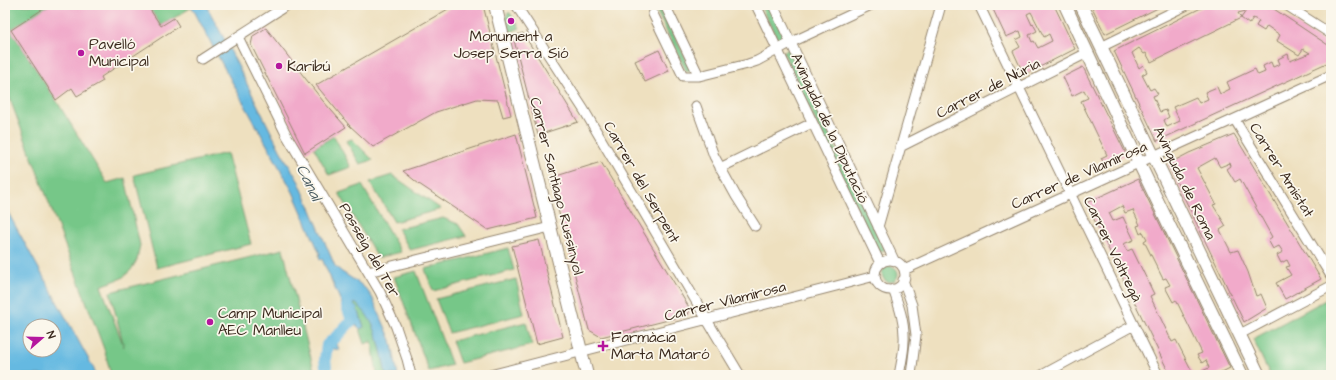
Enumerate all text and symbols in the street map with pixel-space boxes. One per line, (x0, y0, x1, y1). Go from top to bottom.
marker: Monument a Josep Serra Sió (506, 16, 516, 26)
place label: Monument a Josep Serra Sió (454, 26, 569, 64)
place label: Pavelló Municipal (89, 34, 149, 72)
marker: Pavelló Municipal (76, 48, 86, 58)
street label: Avinguda de la Diputació (785, 50, 874, 208)
street label: Carrer de Núria (933, 53, 1044, 124)
place label: Karibú (287, 56, 331, 77)
marker: Karibú (274, 61, 284, 71)
street label: Carrer Santiago Russinyol (523, 95, 589, 277)
street label: Carrer del Serpent (598, 117, 685, 247)
street label: Carrer Amistat (1244, 119, 1319, 222)
street label: Avinguda de Roma (1147, 123, 1221, 244)
street label: Carrer de Vilamirosa (1008, 136, 1151, 215)
water label: Canal (291, 160, 328, 207)
street label: Carrer Voltregà (1077, 193, 1147, 306)
street label: Passeig del Ter (333, 199, 405, 302)
street label: Carrer Vilamirosa (662, 276, 789, 327)
place label: Camp Municipal AEC Manlleu (218, 303, 322, 341)
marker: Camp Municipal AEC Manlleu (205, 317, 215, 327)
north arrow (22, 318, 62, 358)
place label: Farmàcia Marta Mataró (611, 327, 710, 365)
text: N (43, 329, 59, 341)
marker: Farmàcia Marta Mataró (598, 341, 608, 351)

